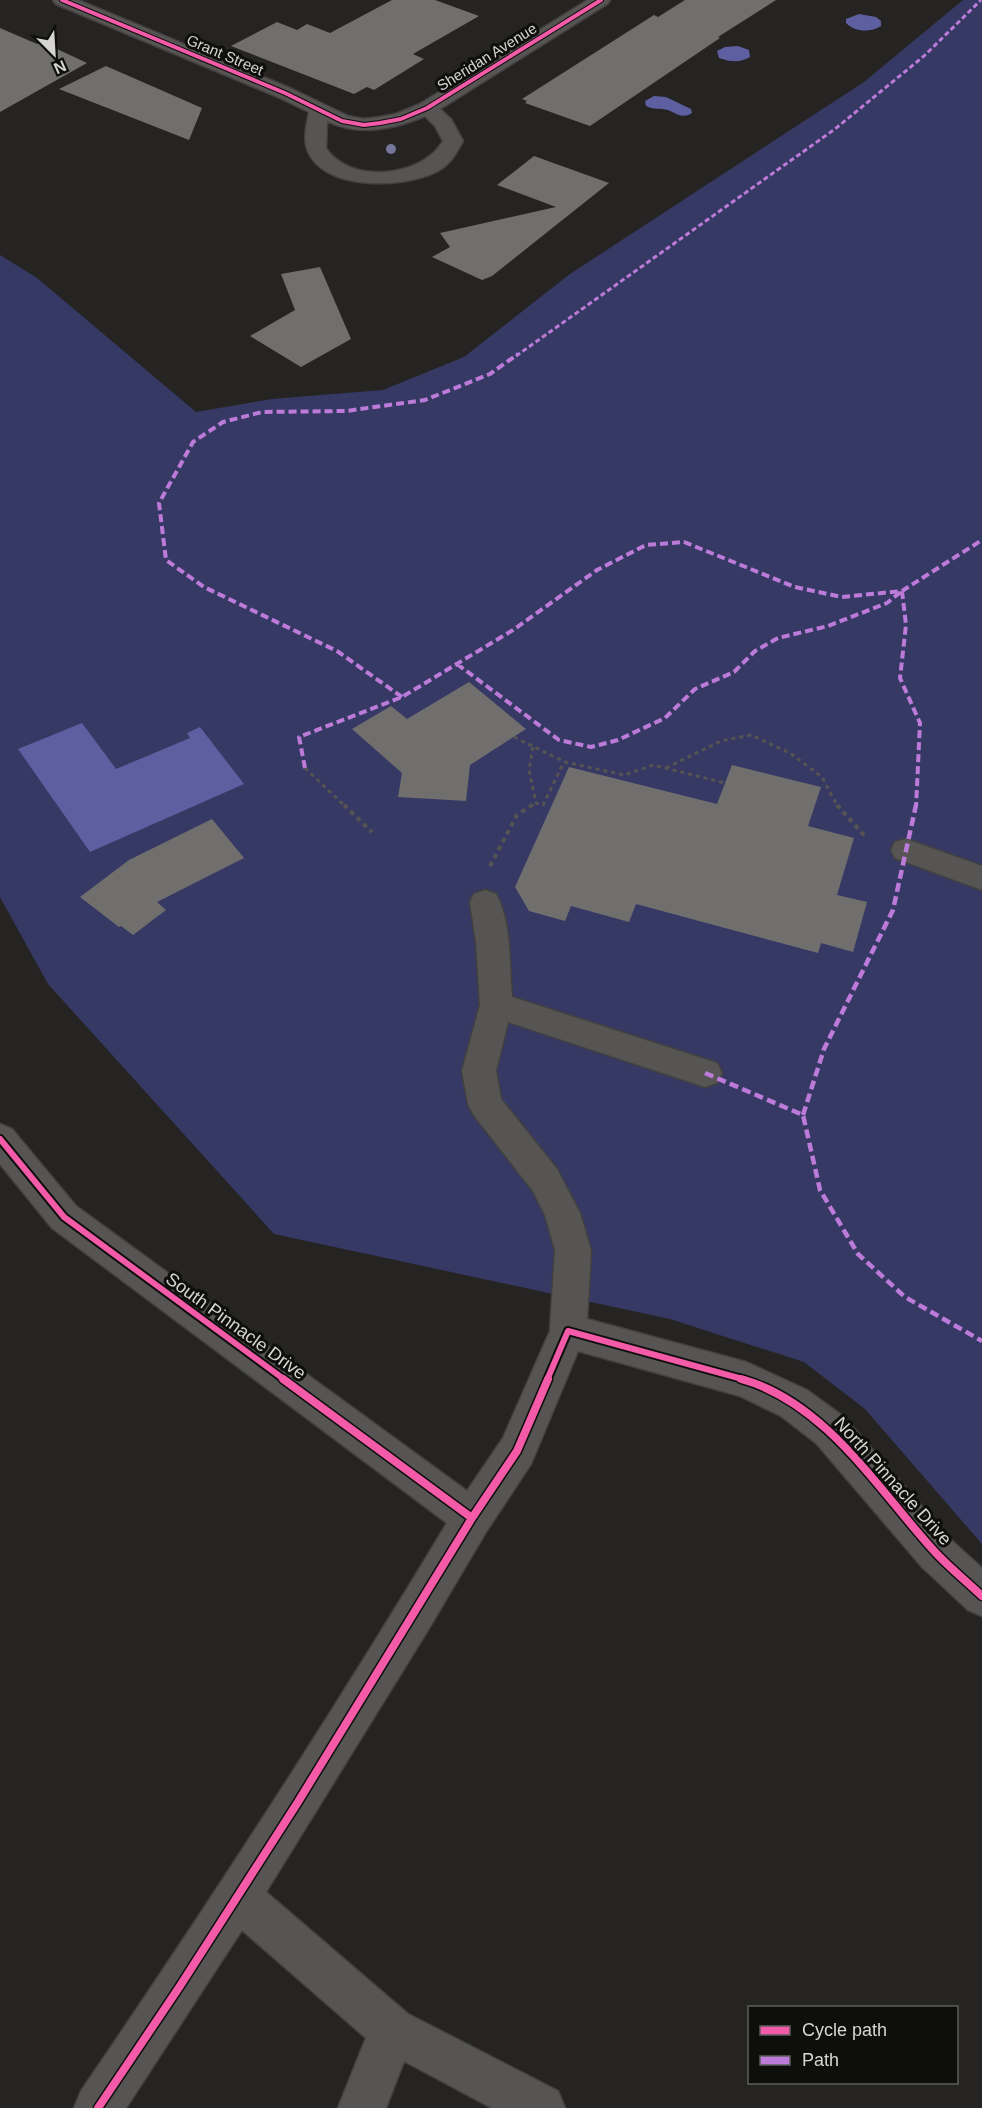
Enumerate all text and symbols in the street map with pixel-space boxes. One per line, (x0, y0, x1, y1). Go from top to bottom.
street label: Sheridan Avenue (434, 19, 540, 94)
north arrow (24, 24, 84, 84)
street label: Grant Street (184, 31, 267, 79)
text: N (51, 57, 69, 77)
street label: South Pinnacle Drive (162, 1269, 310, 1383)
street label: North Pinnacle Drive (830, 1413, 956, 1549)
legend (748, 2006, 958, 2084)
text: Cycle path (802, 2020, 887, 2040)
text: Path (802, 2050, 839, 2070)

